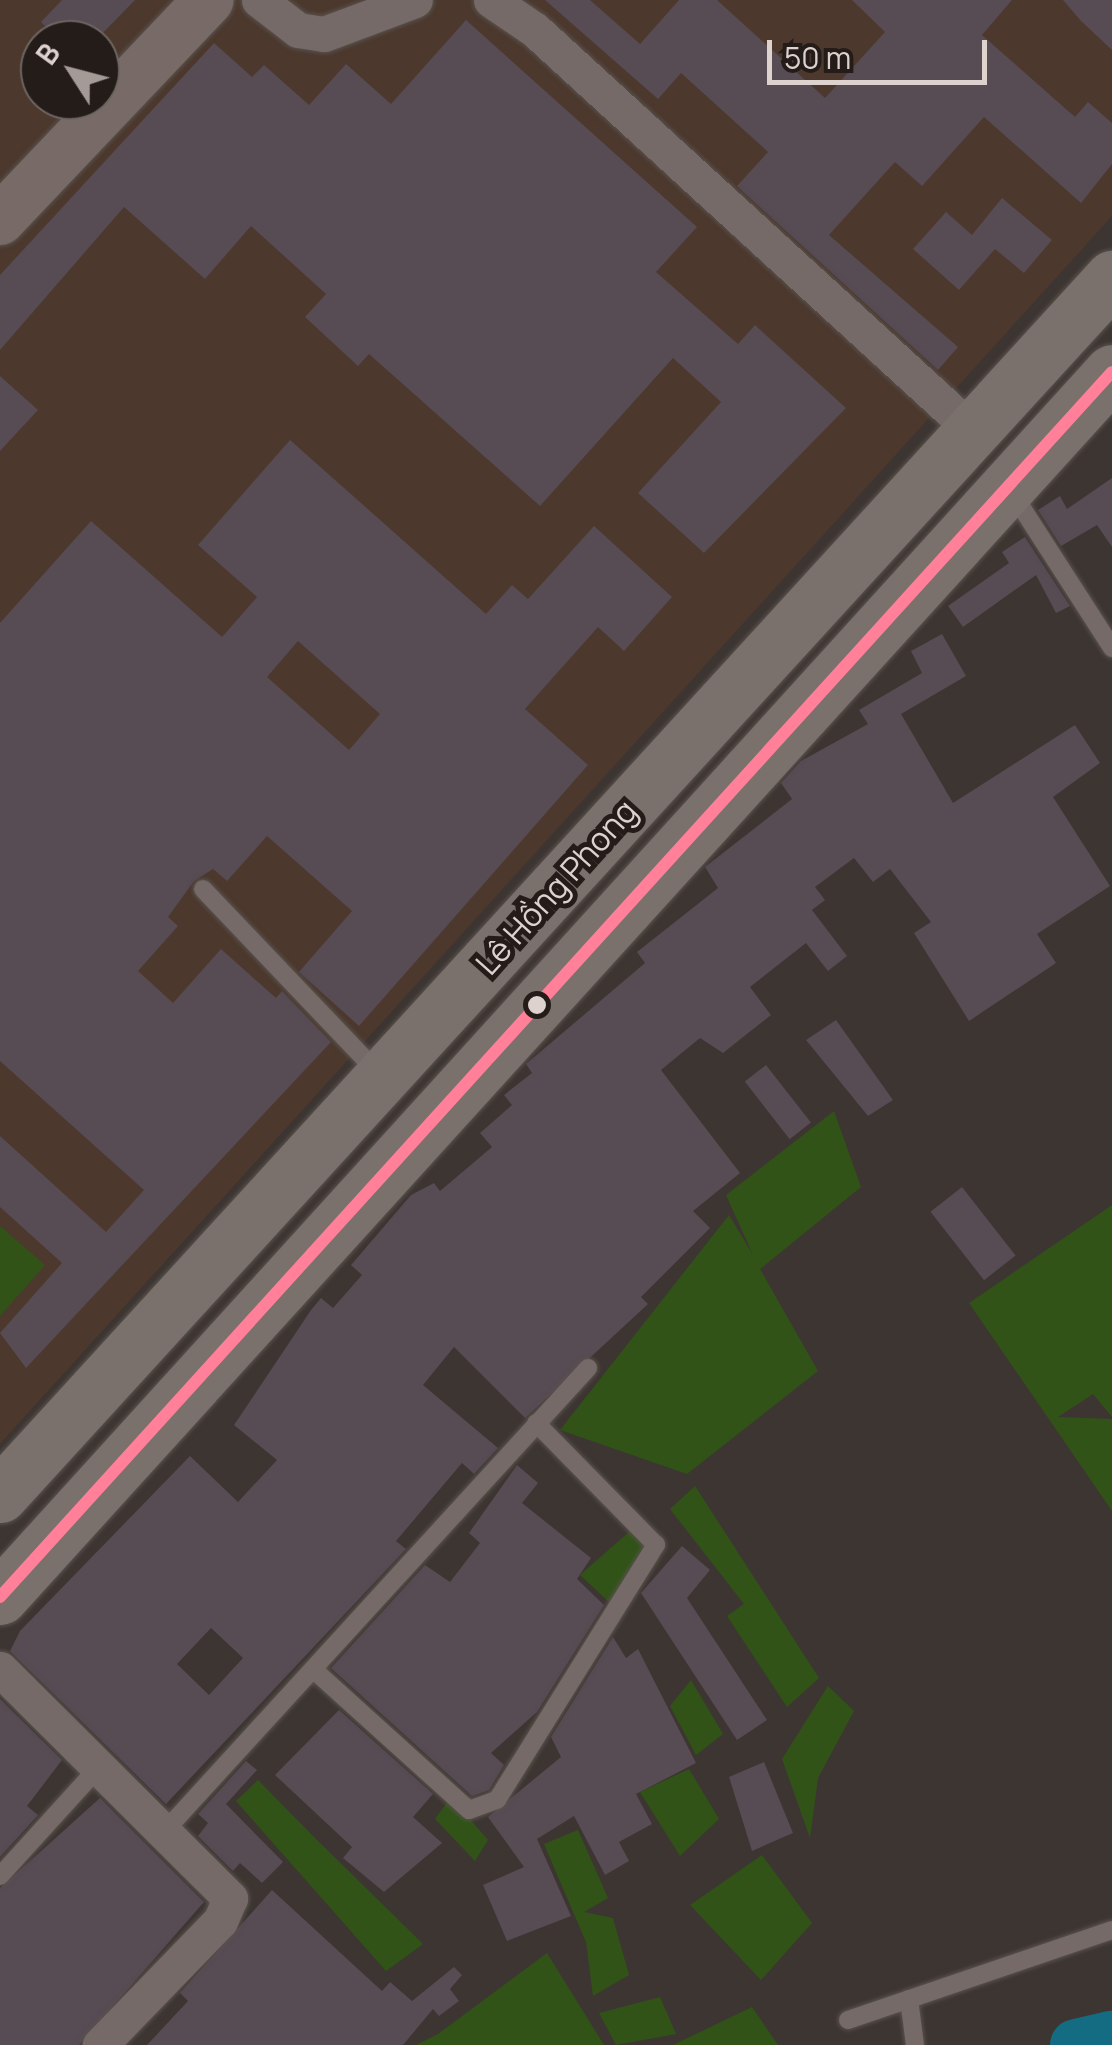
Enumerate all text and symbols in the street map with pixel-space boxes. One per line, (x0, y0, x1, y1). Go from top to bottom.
north arrow (20, 20, 120, 120)
scale bar (772, 20, 992, 82)
text: B (27, 35, 68, 72)
text: 50 m (784, 37, 851, 78)
street label: Lê Hồng Phong (468, 792, 644, 982)
unlabelled marker (527, 995, 547, 1015)

